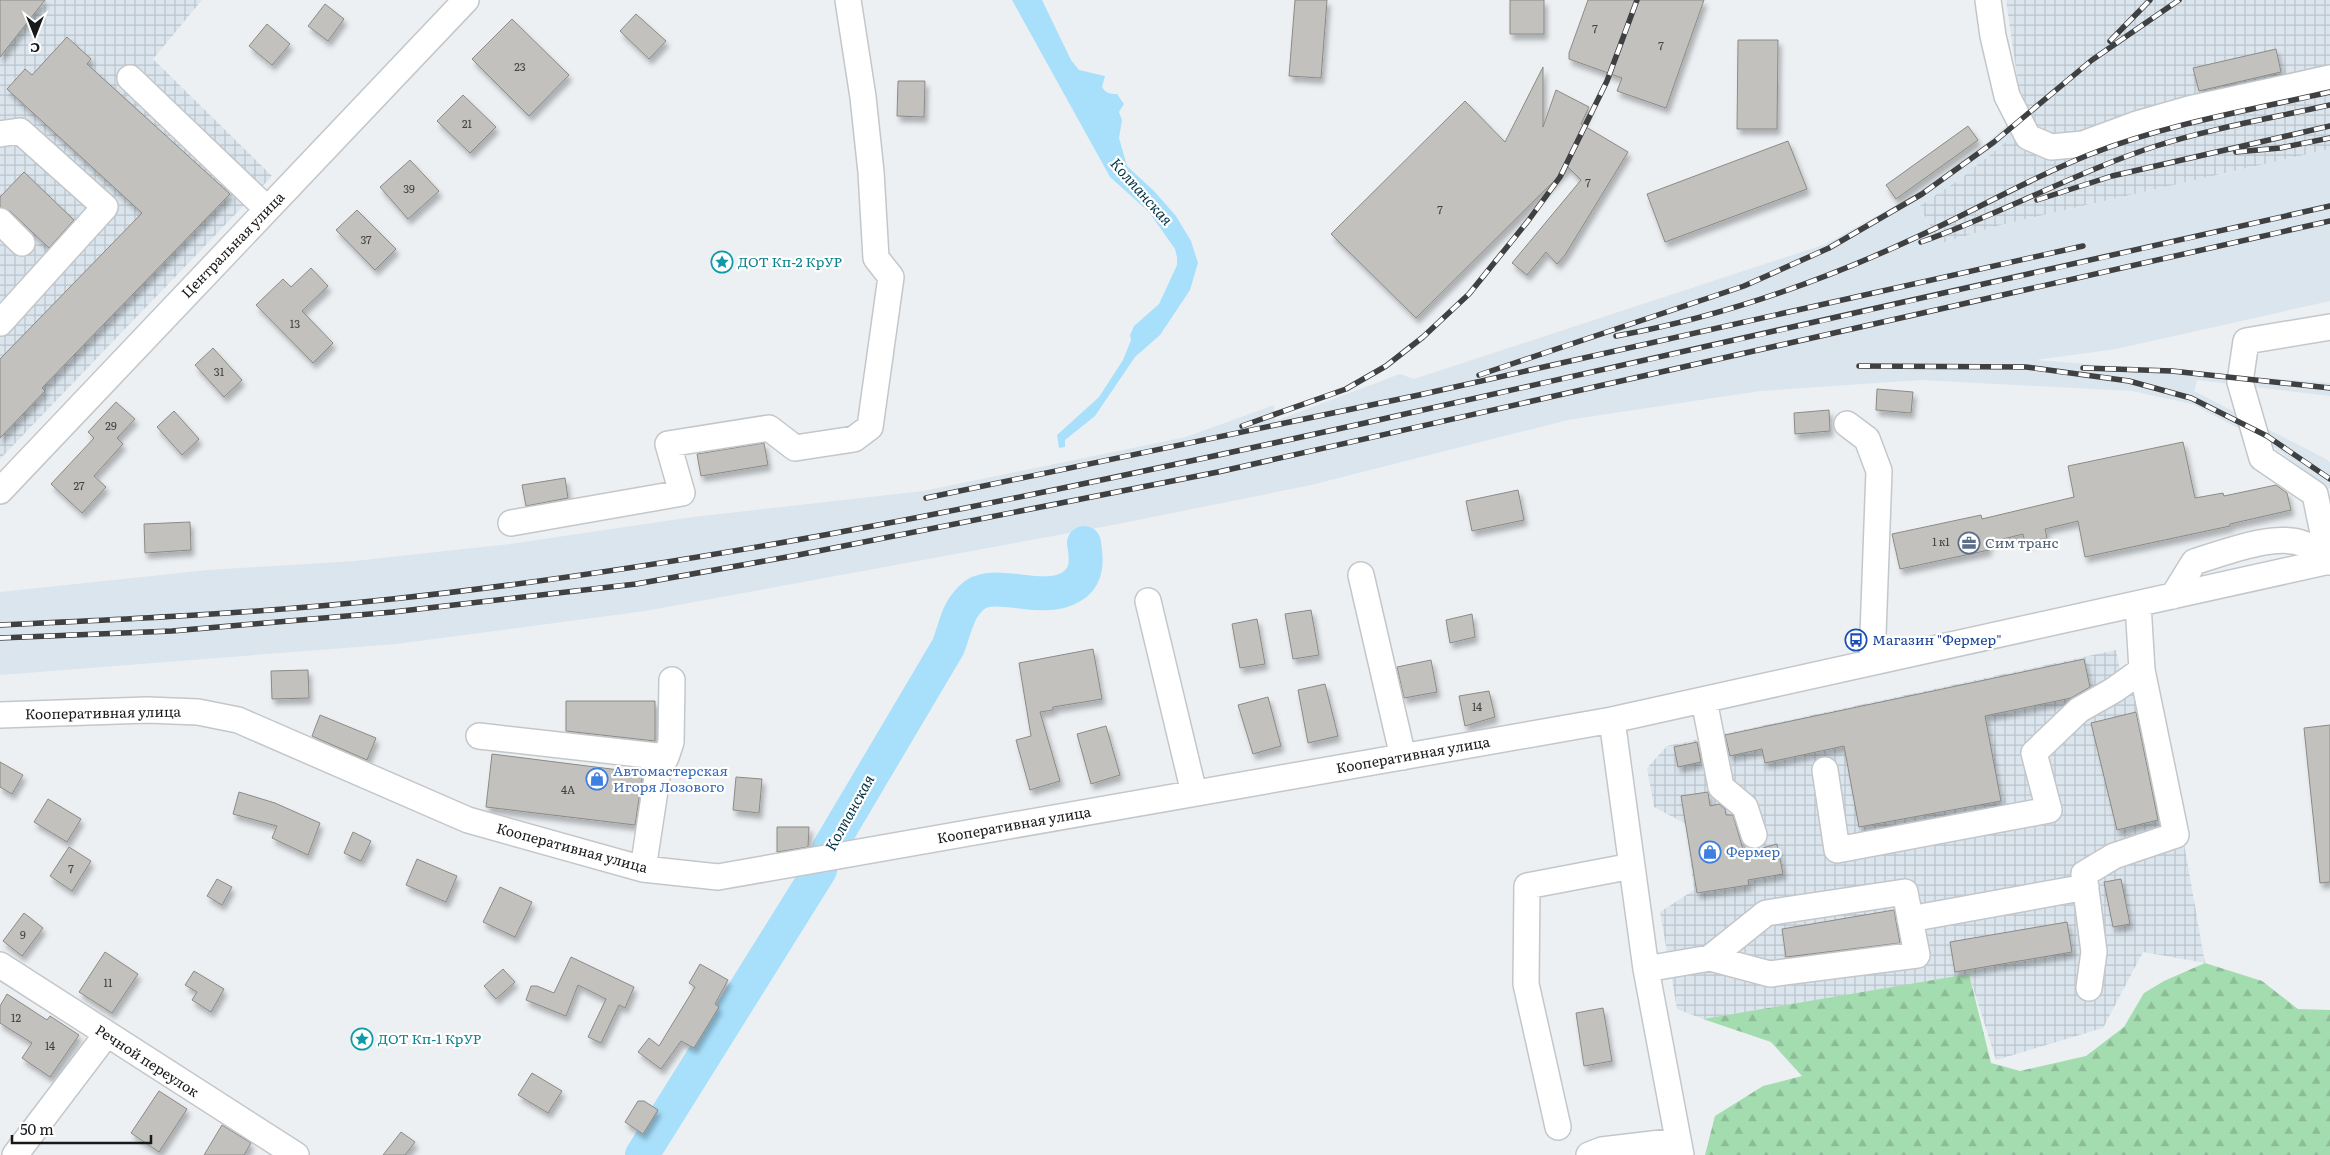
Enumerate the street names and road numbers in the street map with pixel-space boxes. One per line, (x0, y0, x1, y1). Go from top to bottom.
street label: Центральная улица (176, 186, 289, 302)
street label: Кооперативная улица (25, 701, 182, 723)
street label: Кооперативная улица (1334, 731, 1492, 777)
street label: Кооперативная улица (935, 801, 1093, 847)
street label: Кооперативная улица (494, 817, 651, 877)
street label: Речной переулок (92, 1019, 204, 1102)

